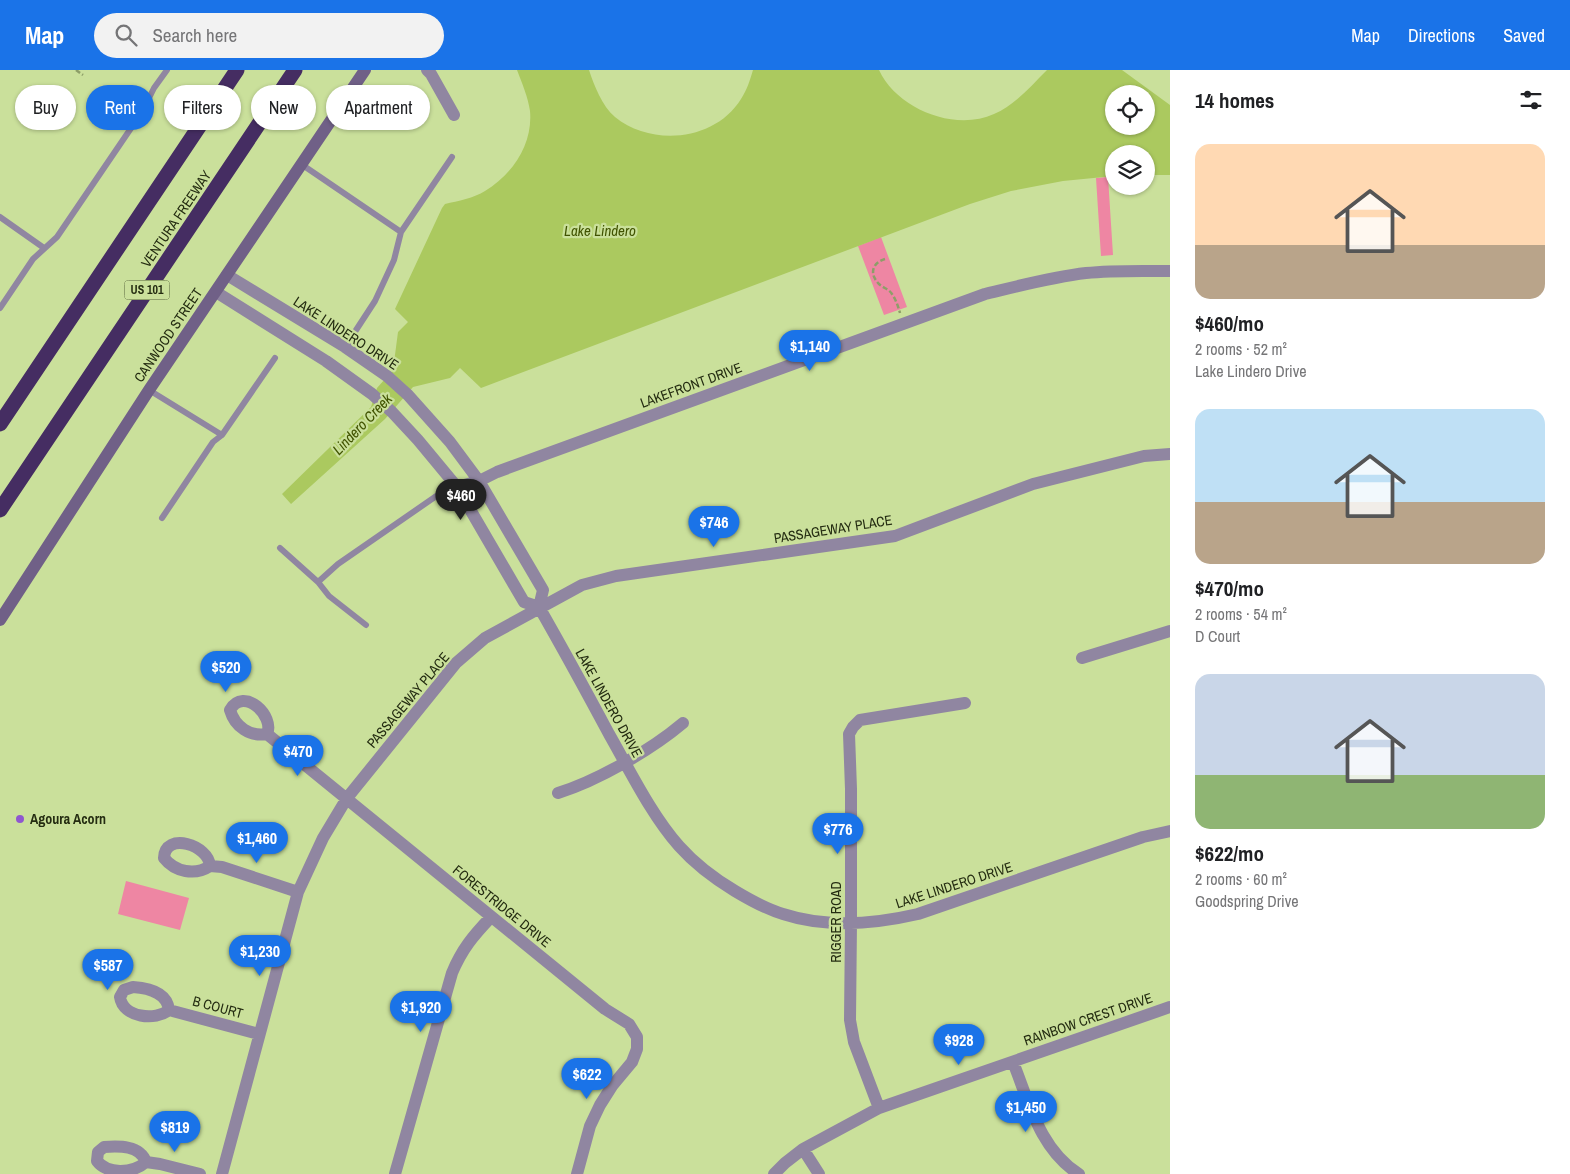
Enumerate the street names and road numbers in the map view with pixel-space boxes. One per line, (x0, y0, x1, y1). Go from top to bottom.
street label: VENTURA FREEWAY (137, 167, 215, 271)
road number: US 101 (124, 280, 170, 300)
street label: CANWOOD STREET (130, 284, 206, 386)
street label: LAKE LINDERO DRIVE (290, 292, 402, 374)
street label: LAKEFRONT DRIVE (638, 358, 744, 412)
street label: PASSAGEWAY PLACE (773, 511, 893, 547)
street label: LAKE LINDERO DRIVE (572, 645, 646, 761)
street label: PASSAGEWAY PLACE (363, 648, 453, 752)
street label: LAKE LINDERO DRIVE (893, 858, 1015, 912)
street label: FORESTRIDGE DRIVE (449, 861, 555, 951)
street label: RIGGER ROAD (827, 881, 845, 963)
street label: RAINBOW CREST DRIVE (1021, 989, 1155, 1049)
street label: B COURT (191, 992, 245, 1022)

